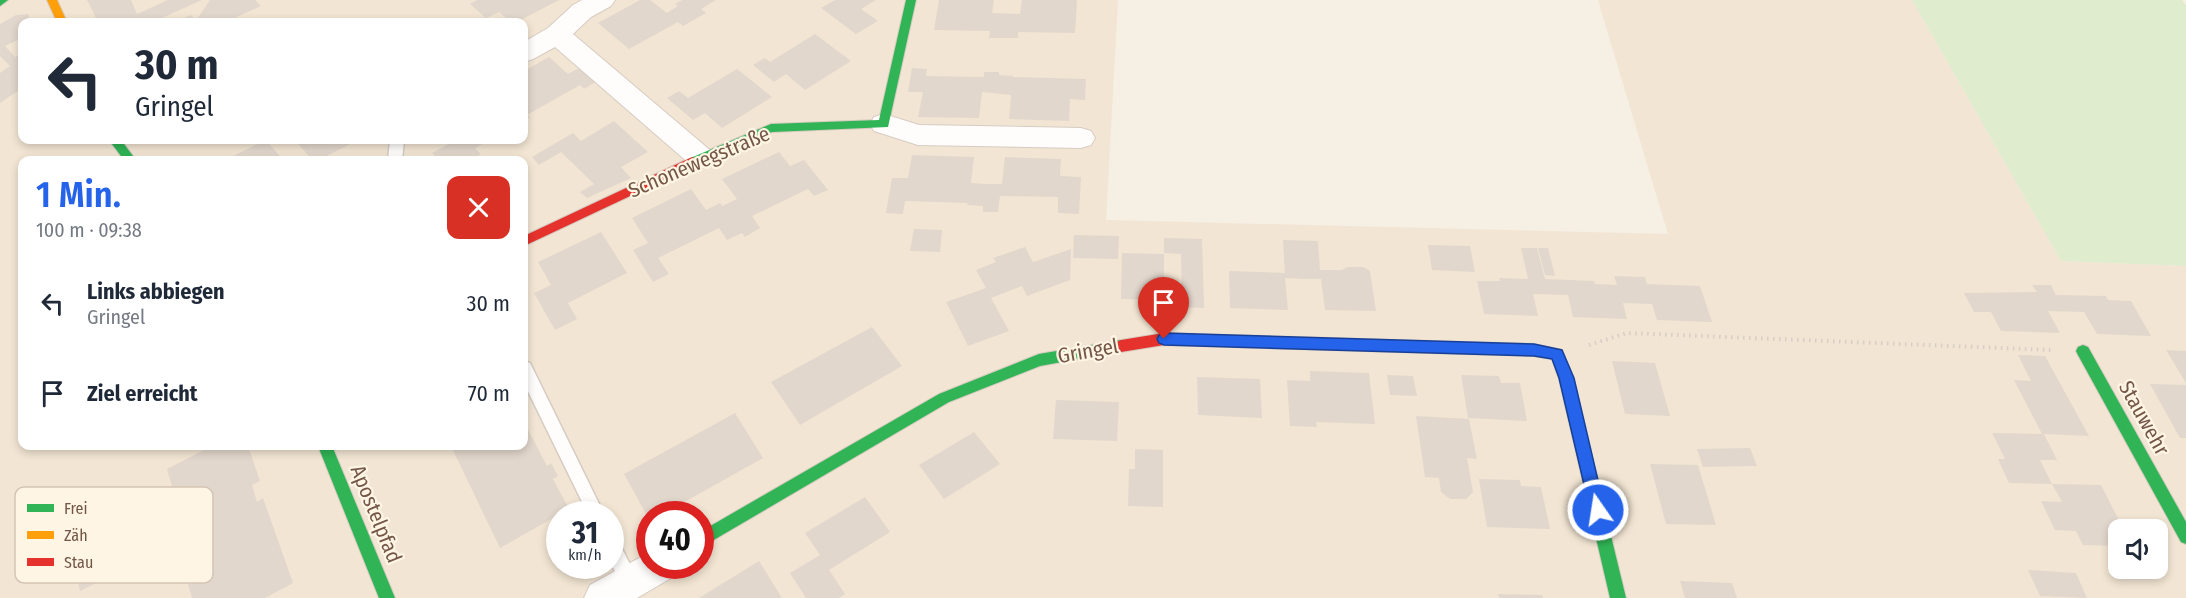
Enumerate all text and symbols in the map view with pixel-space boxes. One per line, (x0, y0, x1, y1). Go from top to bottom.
text: 30 m (135, 40, 219, 90)
icon: left (36, 42, 114, 120)
text: Gringel (135, 91, 214, 123)
street label: Schonewegstraße (624, 120, 774, 204)
text: 1 Min. (36, 173, 121, 217)
button: close (447, 176, 510, 239)
text: 100 m · 09:38 (36, 218, 142, 242)
pin (1138, 277, 1189, 339)
text: Links abbiegen (87, 278, 225, 305)
icon: arrive (1147, 286, 1180, 319)
icon: left (36, 287, 69, 320)
text: 30 m (467, 290, 510, 317)
text: Gringel (87, 305, 145, 329)
street label: Gringel (1056, 333, 1121, 369)
street label: Stauwehr (2113, 376, 2175, 460)
icon: arrive (36, 377, 69, 410)
text: Ziel erreicht (87, 380, 198, 407)
text: 70 m (468, 380, 510, 407)
street label: Apostelpfad (345, 461, 407, 567)
position arrow (1566, 478, 1630, 542)
legend (15, 487, 213, 583)
text: Frei (64, 499, 88, 518)
speed limit sign: 40 (636, 501, 714, 579)
text: 31 (572, 515, 598, 551)
map controls (2108, 519, 2168, 579)
button: sound (2108, 519, 2168, 579)
text: Zäh (64, 526, 88, 545)
text: km/h (568, 546, 602, 564)
text: Stau (64, 553, 93, 572)

